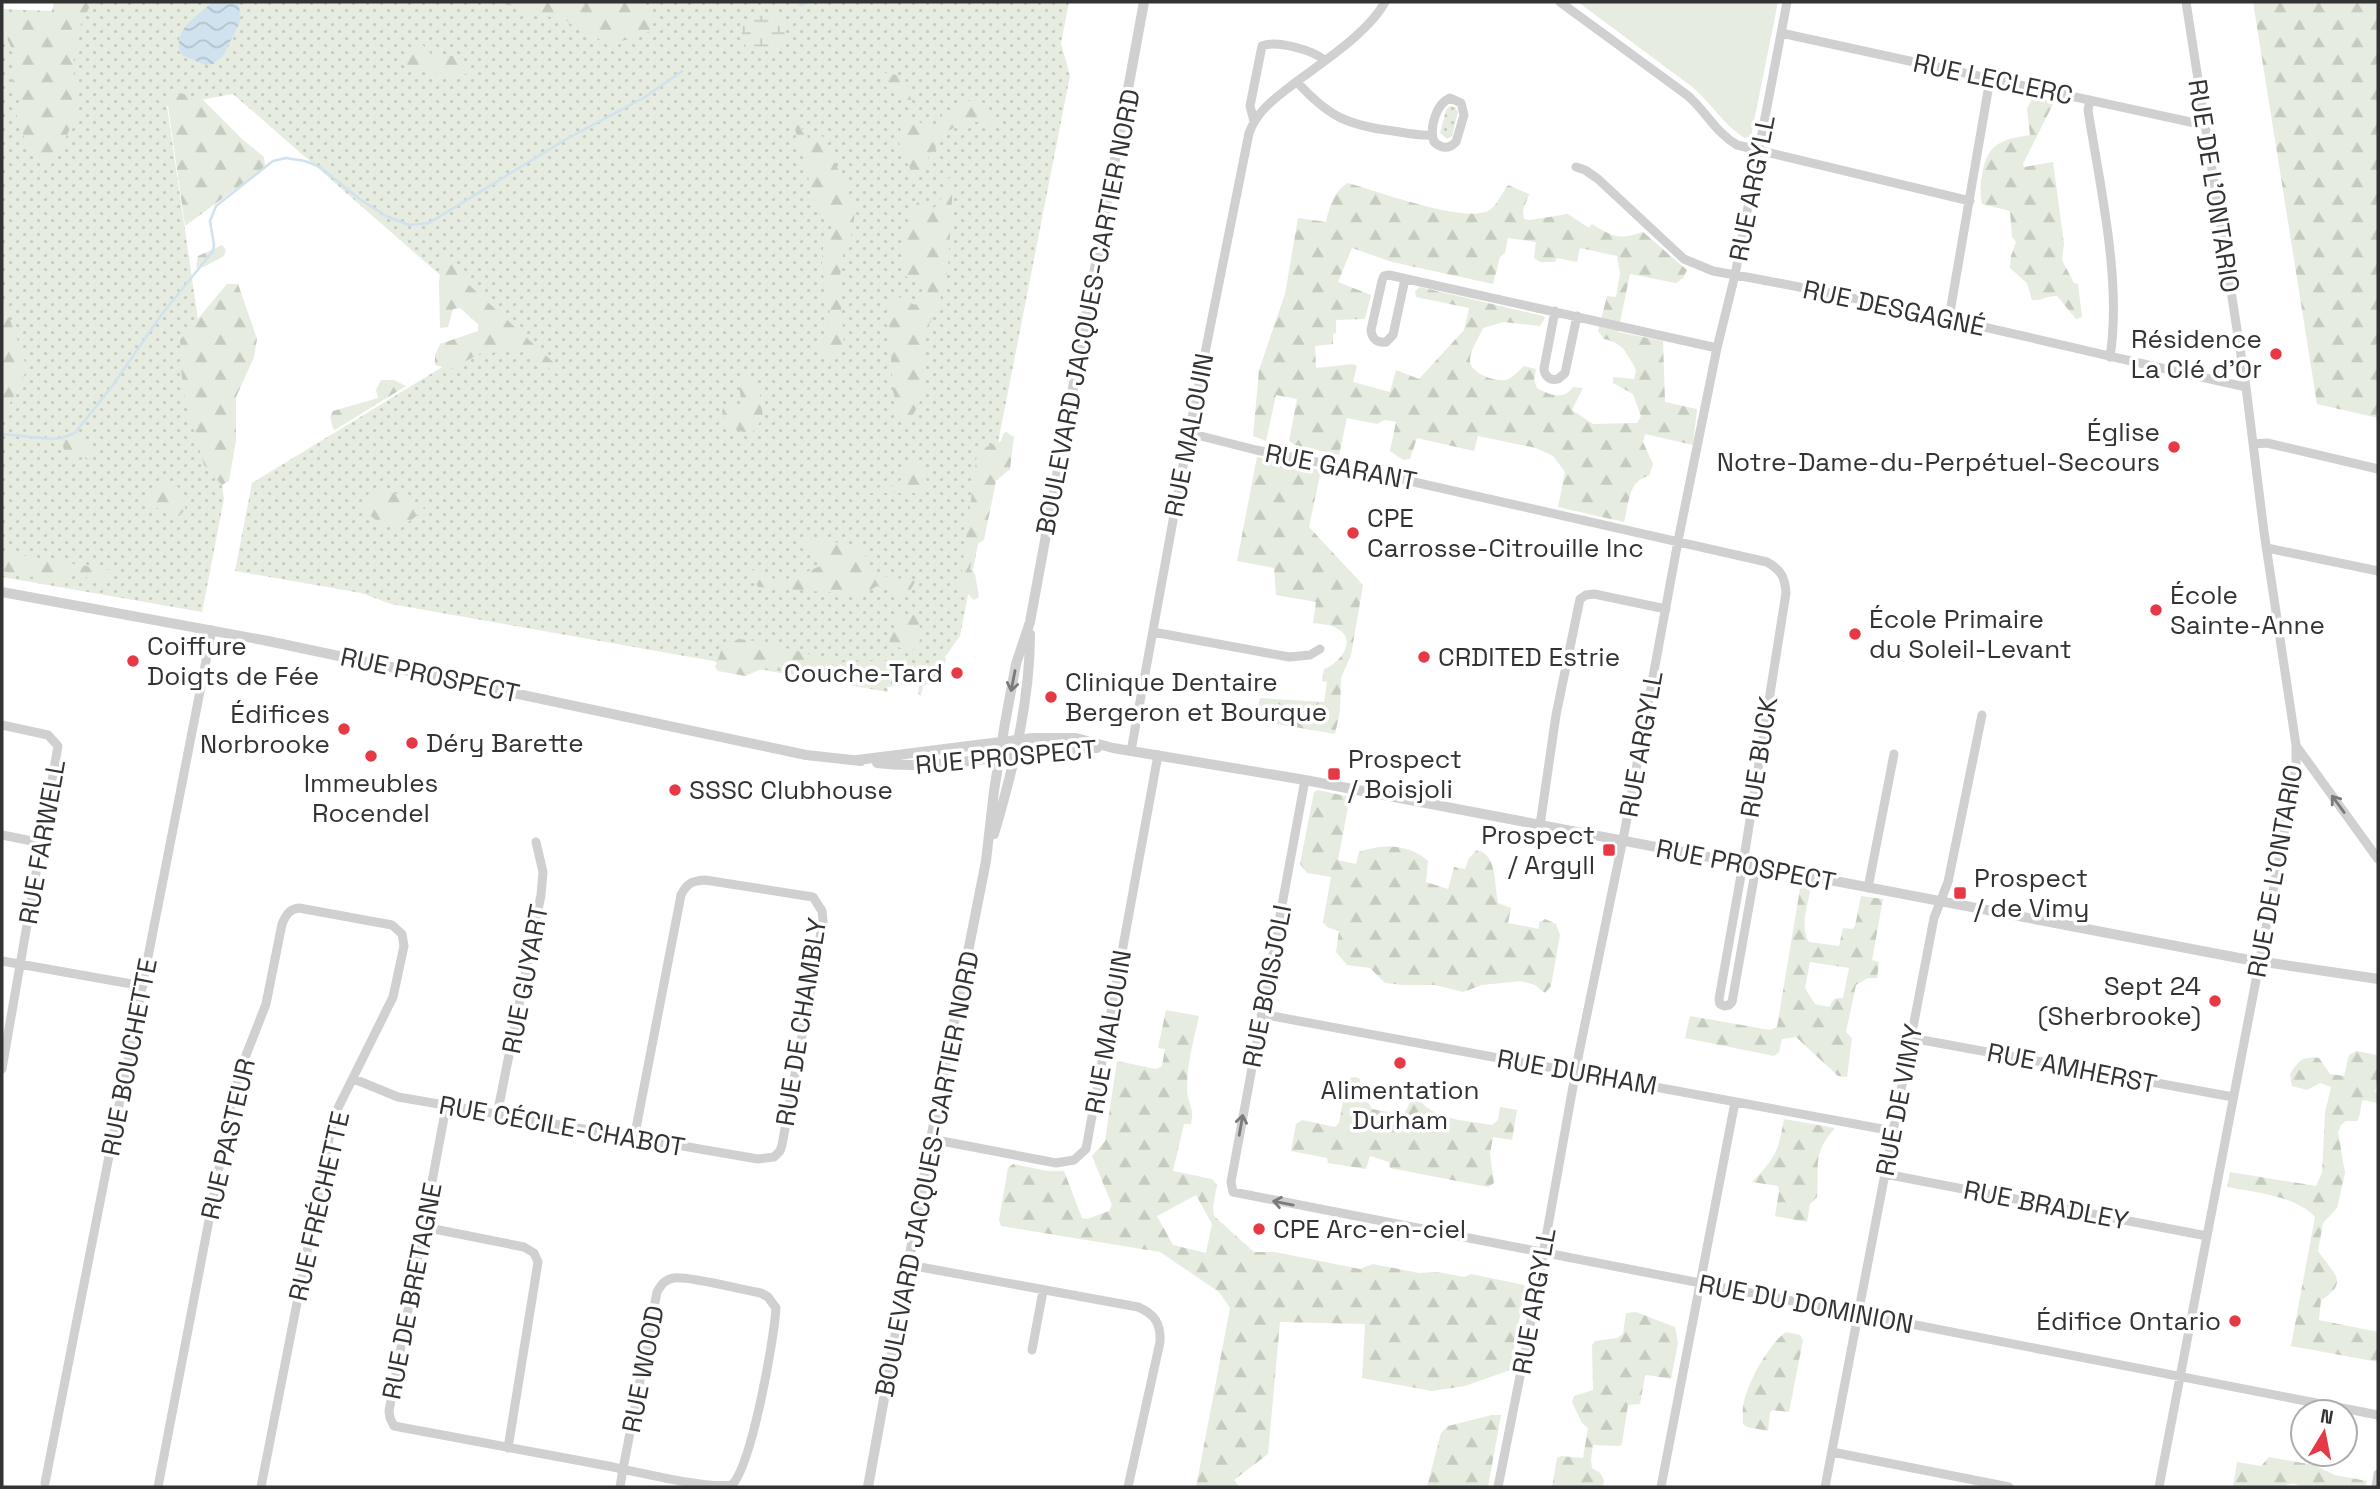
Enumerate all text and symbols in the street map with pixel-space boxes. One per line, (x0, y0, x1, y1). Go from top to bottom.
street label: RUE LECLERC (1910, 45, 2076, 113)
street label: RUE DE L'ONTARIO (2180, 77, 2248, 295)
street label: BOULEVARD JACQUES-CARTIER NORD (1028, 86, 1148, 538)
street label: RUE ARGYLL (1721, 112, 1783, 264)
street label: RUE DESGAGNÉ (1800, 272, 1988, 344)
place label: Résidence La Clé d'Or (2131, 322, 2262, 386)
marker: Résidence La Clé d'Or (2268, 346, 2284, 362)
street label: RUE MALOUIN (1156, 350, 1222, 520)
place label: Église Notre-Dame-du-Perpétuel-Secours (1717, 415, 2160, 479)
street label: RUE GARANT (1262, 436, 1420, 498)
marker: Église Notre-Dame-du-Perpétuel-Secours (2166, 439, 2182, 455)
place label: CPE Carrosse-Citrouille Inc (1367, 501, 1644, 565)
marker: CPE Carrosse-Citrouille Inc (1345, 525, 1361, 541)
place label: École Sainte-Anne (2170, 578, 2325, 642)
place label: École Primaire du Soleil-Levant (1869, 602, 2072, 666)
marker: École Sainte-Anne (2148, 602, 2164, 618)
marker: École Primaire du Soleil-Levant (1847, 626, 1863, 642)
place label: Coiffure Doigts de Fée (147, 629, 319, 693)
street label: RUE PROSPECT (337, 639, 523, 711)
place label: CRDITED Estrie (1438, 640, 1620, 674)
marker: CRDITED Estrie (1416, 649, 1432, 665)
marker: Coiffure Doigts de Fée (125, 653, 141, 669)
place label: Couche-Tard (784, 656, 943, 690)
marker: Couche-Tard (949, 665, 965, 681)
place label: Clinique Dentaire Bergeron et Bourque (1065, 665, 1327, 729)
street label: RUE ARGYLL (1611, 668, 1671, 820)
one-way arrow (1006, 669, 1020, 692)
marker: Clinique Dentaire Bergeron et Bourque (1043, 689, 1059, 705)
street label: RUE BUCK (1733, 694, 1785, 820)
place label: Édifices Norbrooke (200, 697, 330, 761)
marker: Édifices Norbrooke (336, 721, 352, 737)
place label: Déry Barette (426, 726, 584, 760)
street label: RUE PROSPECT (914, 732, 1098, 782)
marker: Déry Barette (404, 735, 420, 751)
place label: Prospect / Boisjoli (1348, 742, 1462, 806)
marker: Immeubles Rocendel (363, 748, 379, 764)
street label: RUE FARWELL (11, 757, 73, 927)
street label: RUE DE L'ONTARIO (2240, 762, 2310, 980)
place label: Immeubles Rocendel (304, 766, 438, 830)
marker: Prospect / Boisjoli (1326, 766, 1342, 782)
place label: SSSC Clubhouse (689, 773, 893, 807)
marker: SSSC Clubhouse (667, 782, 683, 798)
one-way arrow (2331, 795, 2345, 814)
place label: Prospect / Argyll (1481, 818, 1595, 882)
street label: RUE PROSPECT (1653, 831, 1839, 899)
marker: Prospect / Argyll (1601, 842, 1617, 858)
place label: Prospect / de Vimy (1974, 861, 2089, 925)
marker: Prospect / de Vimy (1952, 885, 1968, 901)
street label: RUE GUYART (494, 902, 556, 1056)
street label: RUE BOISJOLI (1235, 902, 1299, 1070)
street label: RUE DE CHAMBLY (768, 915, 834, 1129)
street label: RUE MALOUIN (1077, 947, 1139, 1117)
street label: BOULEVARD JACQUES-CARTIER NORD (867, 948, 987, 1400)
street label: RUE BOUCHETTE (93, 955, 165, 1159)
place label: Sept 24 (Sherbrooke) (2038, 969, 2201, 1033)
marker: Sept 24 (Sherbrooke) (2207, 993, 2223, 1009)
street label: RUE DE VIMY (1868, 1021, 1930, 1179)
street label: RUE AMHERST (1984, 1035, 2160, 1101)
street label: RUE DURHAM (1494, 1041, 1660, 1103)
street label: RUE PASTEUR (193, 1055, 263, 1223)
marker: Alimentation Durham (1392, 1055, 1408, 1071)
place label: Alimentation Durham (1321, 1073, 1479, 1137)
street label: RUE CÉCILE-CHABOT (436, 1088, 688, 1164)
street label: RUE FRÉCHETTE (281, 1108, 357, 1304)
one-way arrow (1235, 1114, 1248, 1137)
street label: RUE BRADLEY (1961, 1172, 2131, 1238)
street label: RUE DE BRETAGNE (374, 1180, 450, 1402)
one-way arrow (1272, 1195, 1295, 1209)
place label: CPE Arc-en-ciel (1273, 1212, 1466, 1246)
marker: CPE Arc-en-ciel (1251, 1221, 1267, 1237)
street label: RUE ARGYLL (1504, 1225, 1564, 1377)
street label: RUE DU DOMINION (1696, 1267, 1916, 1341)
street label: RUE WOOD (614, 1303, 672, 1435)
place label: Édifice Ontario (2036, 1304, 2221, 1338)
marker: Édifice Ontario (2227, 1313, 2243, 1329)
north arrow (2289, 1398, 2359, 1468)
text: N (2318, 1403, 2335, 1430)

